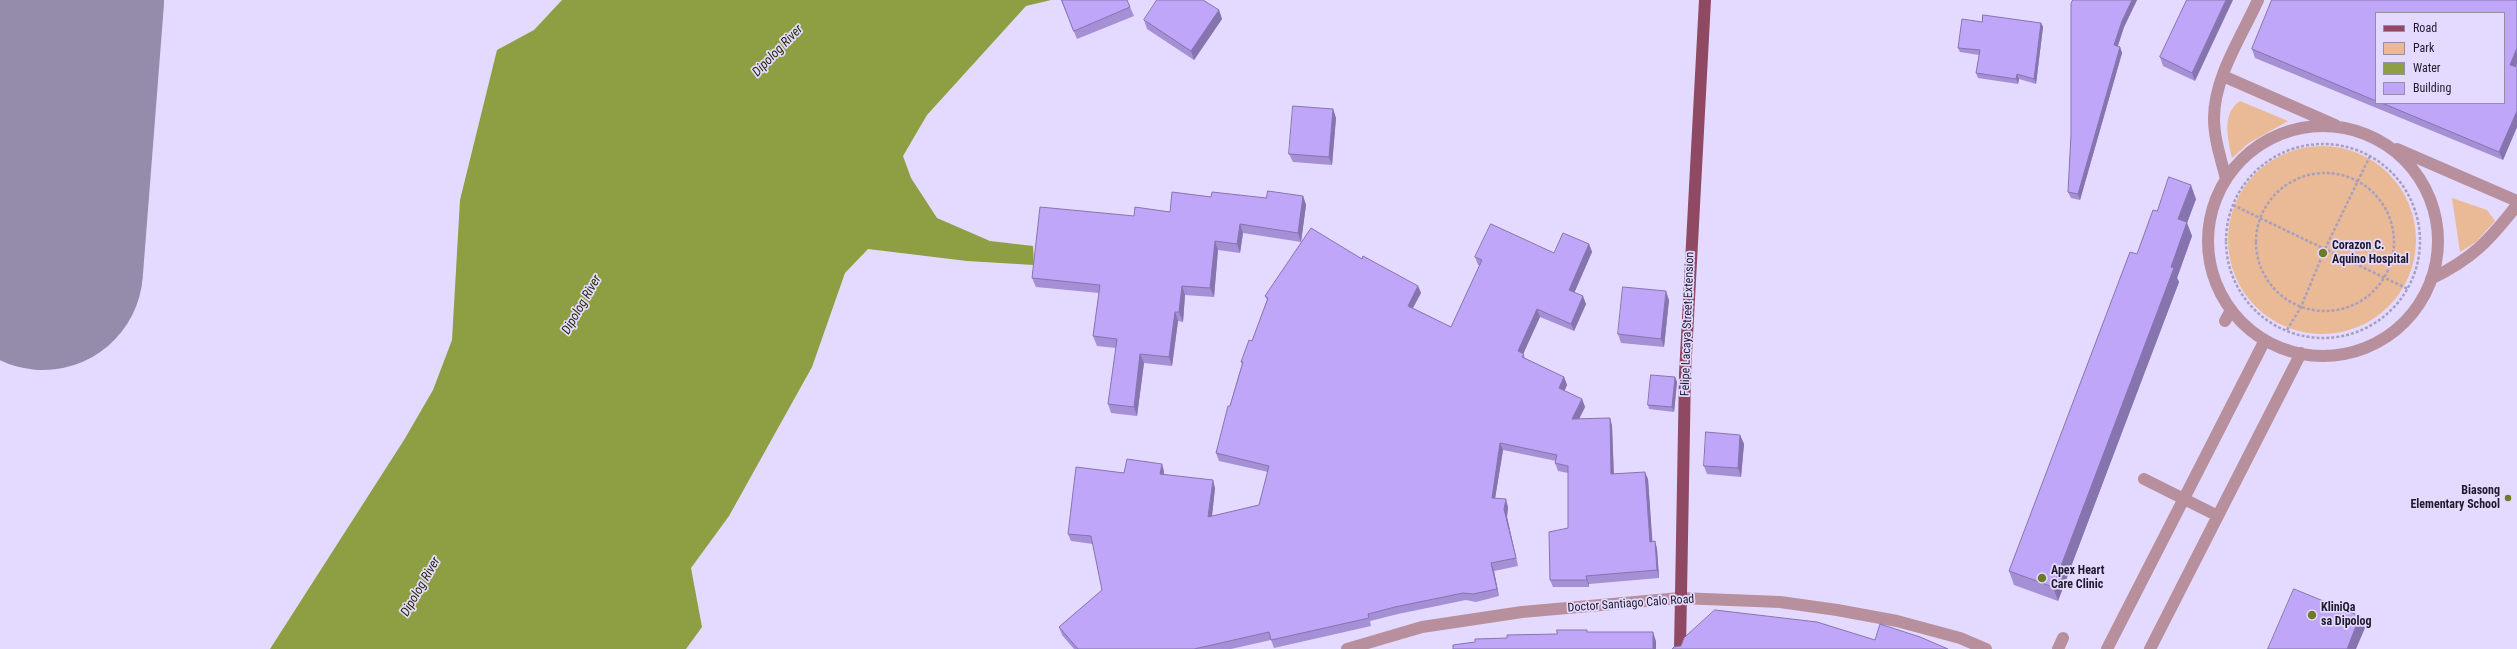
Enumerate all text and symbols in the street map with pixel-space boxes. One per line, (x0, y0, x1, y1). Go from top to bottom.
legend (2375, 12, 2505, 104)
text: Road (2413, 21, 2437, 35)
water label: Dipolog River (750, 22, 806, 80)
text: Park (2413, 41, 2434, 55)
text: Water (2413, 61, 2441, 75)
text: Building (2413, 81, 2451, 95)
place label: Corazon C. Aquino Hospital (2332, 239, 2409, 267)
marker: Corazon C. Aquino Hospital (2317, 247, 2329, 259)
street label: Felipe Lacaya Street Extension (1678, 252, 1698, 396)
water label: Dipolog River (559, 273, 605, 337)
place label: Biasong Elementary School (2410, 484, 2500, 512)
marker: Biasong Elementary School (2503, 493, 2513, 503)
water label: Dipolog River (398, 555, 444, 619)
place label: Apex Heart Care Clinic (2051, 564, 2104, 592)
marker: Apex Heart Care Clinic (2036, 572, 2048, 584)
street label: Doctor Santiago Calo Road (1567, 592, 1695, 616)
place label: KliniQa sa Dipolog (2321, 601, 2372, 629)
marker: KliniQa sa Dipolog (2306, 609, 2318, 621)

